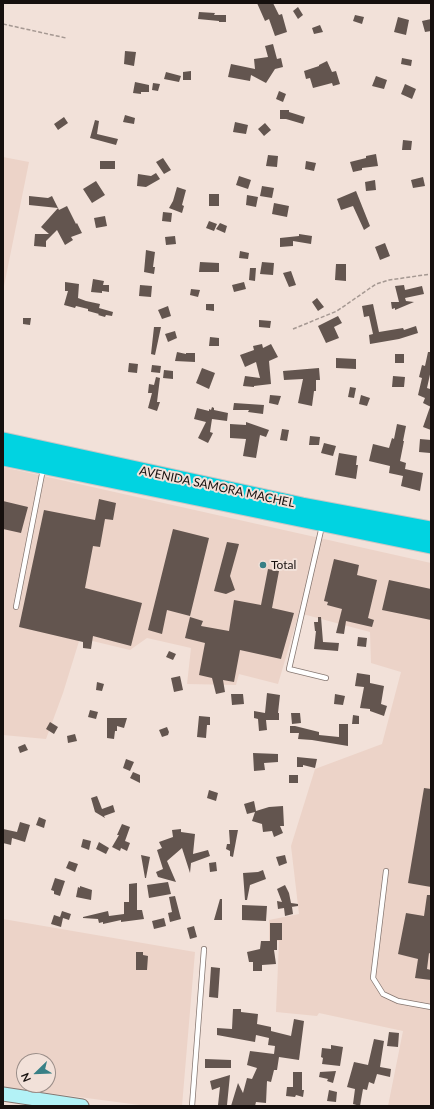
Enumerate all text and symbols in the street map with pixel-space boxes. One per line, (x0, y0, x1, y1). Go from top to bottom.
street label: AVENIDA SAMORA MACHEL (138, 463, 296, 511)
place label: Total (271, 558, 296, 572)
marker: Total (258, 560, 268, 570)
north arrow (16, 1053, 56, 1093)
text: N (18, 1071, 33, 1084)

